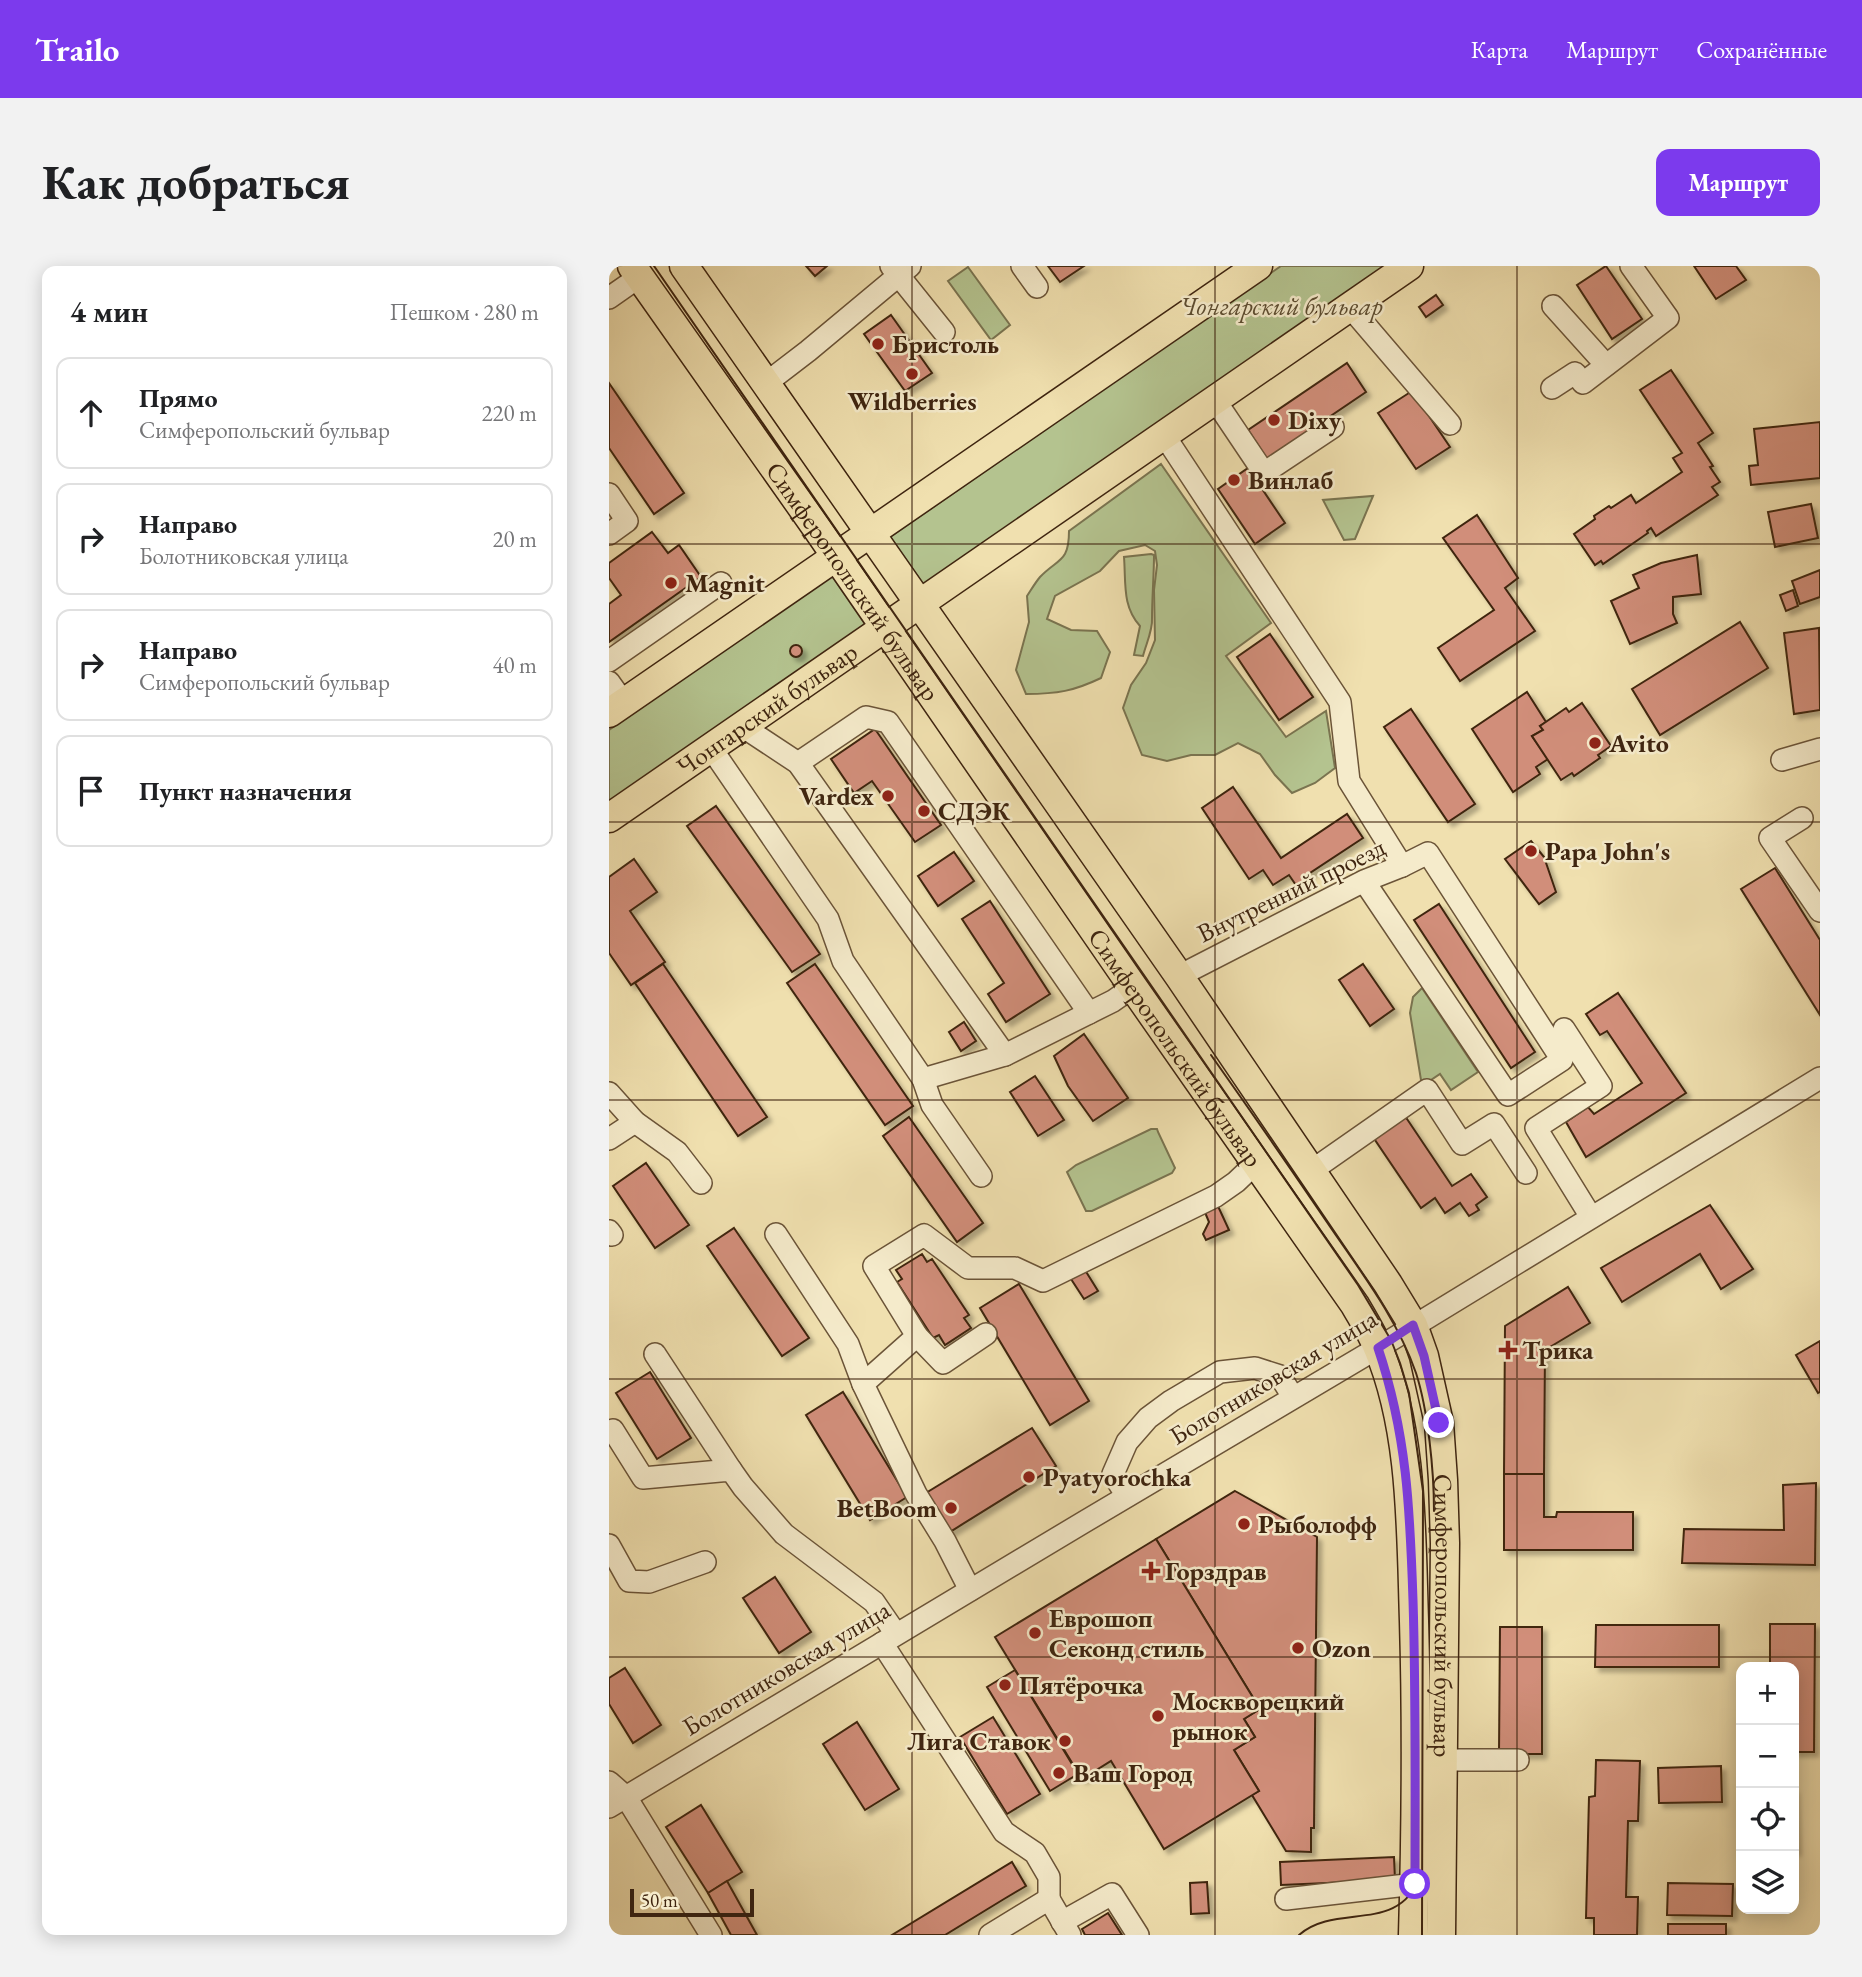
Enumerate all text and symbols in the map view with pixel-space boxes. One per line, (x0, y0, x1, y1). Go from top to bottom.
text: Trailo (35, 28, 119, 71)
text: Карта (1471, 34, 1528, 65)
text: Маршрут (1566, 34, 1658, 65)
text: Сохранённые (1696, 34, 1827, 65)
button: Маршрут (1656, 149, 1820, 216)
text: Как добраться (42, 150, 350, 214)
park label: Чонгарский бульвар (1179, 289, 1383, 323)
text: 4 мин (70, 292, 148, 331)
text: Пешком · 280 m (390, 297, 539, 327)
place label: Бристоль (892, 327, 999, 361)
marker: Бристоль (870, 336, 886, 352)
marker: Wildberries (904, 366, 920, 382)
text: Прямо (139, 381, 218, 415)
place label: Wildberries (847, 384, 977, 418)
icon: ahead (72, 394, 110, 432)
text: 220 m (481, 398, 537, 428)
place label: Dixy (1288, 403, 1342, 437)
marker: Dixy (1266, 412, 1282, 428)
text: Симферопольский бульвар (139, 415, 390, 445)
street label: Симферопольский бульвар (758, 455, 948, 708)
place label: Винлаб (1248, 463, 1333, 497)
marker: Винлаб (1226, 472, 1242, 488)
text: Направо (139, 507, 237, 541)
icon: right (72, 520, 110, 558)
text: 20 m (492, 524, 537, 554)
text: Болотниковская улица (139, 541, 348, 571)
place label: Magnit (685, 566, 765, 600)
marker: Magnit (663, 575, 679, 591)
text: Направо (139, 633, 237, 667)
street label: Чонгарский бульвар (670, 635, 864, 783)
icon: right (72, 646, 110, 684)
text: 40 m (492, 650, 537, 680)
text: Симферопольский бульвар (139, 667, 390, 697)
place label: Avito (1608, 726, 1669, 760)
marker: Avito (1587, 735, 1603, 751)
icon: arrive (72, 772, 110, 810)
text: Пункт назначения (139, 774, 352, 808)
place label: Vardex (799, 779, 874, 813)
marker: Vardex (880, 788, 896, 804)
place label: СДЭК (938, 794, 1011, 828)
marker: СДЭК (916, 803, 932, 819)
street label: Внутренний проезд (1191, 830, 1391, 950)
place label: Papa John's (1545, 834, 1670, 868)
marker: Papa John's (1523, 843, 1539, 859)
street label: Симферопольский бульвар (1080, 921, 1271, 1174)
street label: Болотниковская улица (1163, 1301, 1384, 1453)
place label: Трика (1522, 1333, 1594, 1367)
marker: Трика (1500, 1342, 1516, 1358)
route end (1423, 1407, 1454, 1438)
place label: Pyatyorochka (1043, 1460, 1192, 1494)
marker: Pyatyorochka (1021, 1469, 1037, 1485)
street label: Симферопольский бульвар (1426, 1473, 1462, 1758)
place label: BetBoom (837, 1491, 937, 1525)
marker: BetBoom (943, 1500, 959, 1516)
place label: Рыболофф (1258, 1507, 1377, 1541)
marker: Рыболофф (1236, 1516, 1252, 1532)
place label: Горздрав (1165, 1554, 1267, 1588)
marker: Горздрав (1143, 1563, 1159, 1579)
street label: Болотниковская улица (676, 1592, 897, 1744)
place label: Еврошоп Секонд стиль (1049, 1601, 1204, 1665)
marker: Еврошоп Секонд стиль (1027, 1625, 1043, 1641)
place label: Ozon (1312, 1631, 1371, 1665)
marker: Ozon (1290, 1640, 1306, 1656)
map controls (1736, 1662, 1799, 1914)
button: + (1736, 1662, 1799, 1725)
place label: Пятёрочка (1019, 1668, 1144, 1702)
marker: Пятёрочка (997, 1677, 1013, 1693)
place label: Москворецкий рынок (1172, 1684, 1344, 1748)
marker: Москворецкий рынок (1150, 1708, 1166, 1724)
place label: Лига Ставок (907, 1724, 1052, 1758)
button: − (1736, 1725, 1799, 1788)
marker: Лига Ставок (1057, 1733, 1073, 1749)
place label: Ваш Город (1073, 1756, 1193, 1790)
marker: Ваш Город (1051, 1765, 1067, 1781)
button: locate (1736, 1788, 1799, 1851)
button: layers (1736, 1851, 1799, 1914)
route start (1399, 1868, 1430, 1899)
scale bar (630, 1886, 754, 1918)
text: 50 m (641, 1888, 678, 1913)

